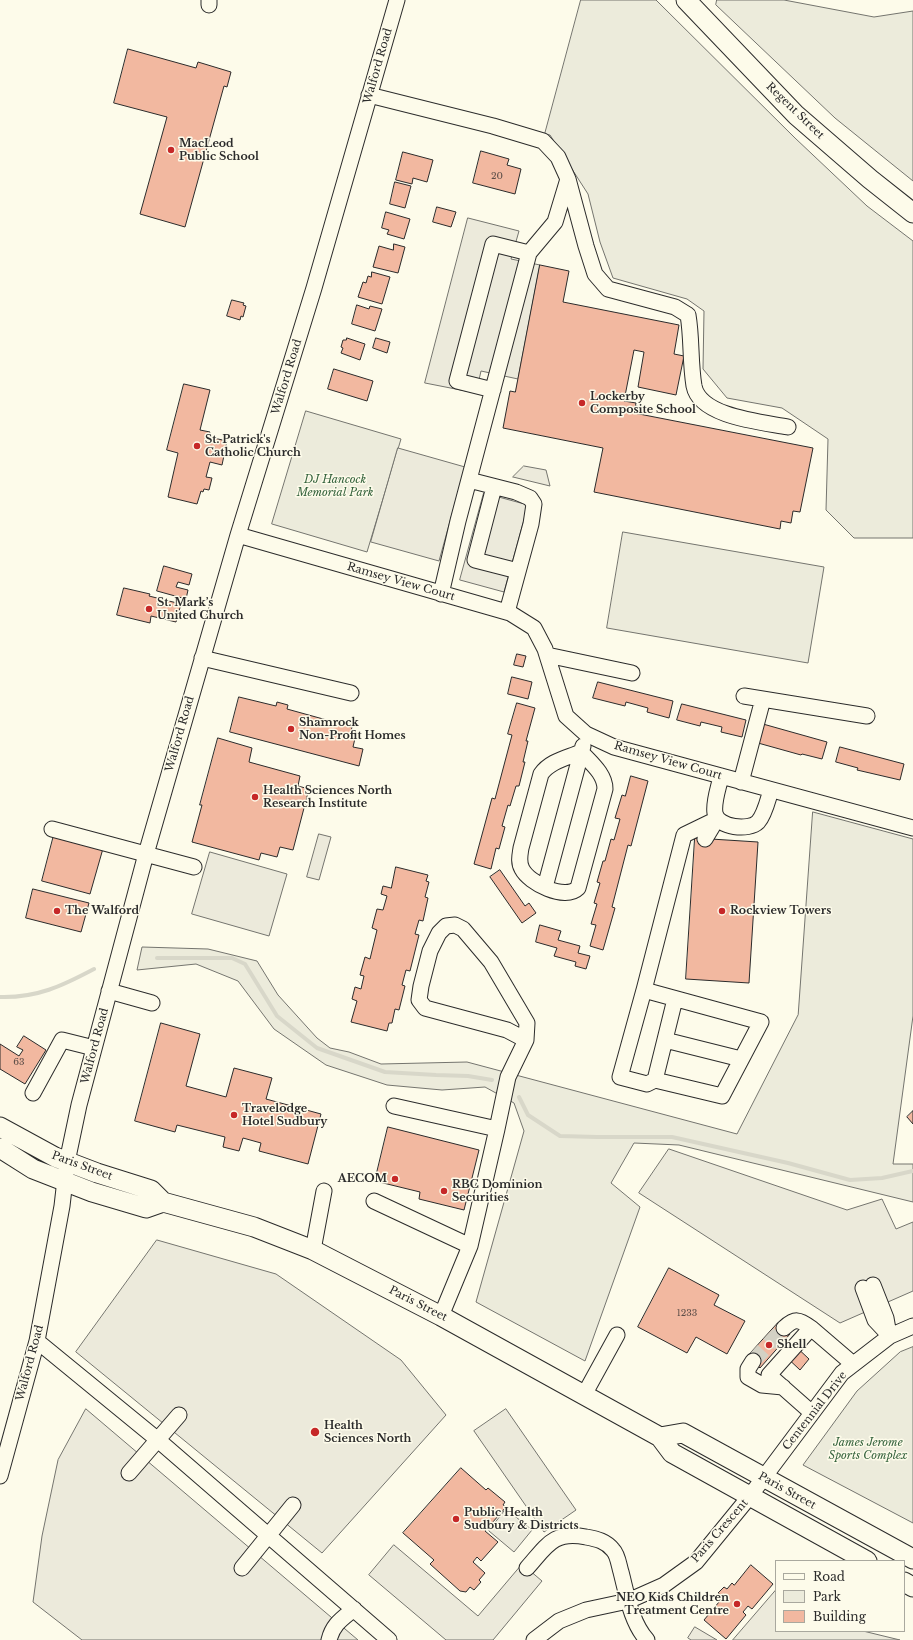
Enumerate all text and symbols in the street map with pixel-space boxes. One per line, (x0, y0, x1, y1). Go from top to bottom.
street label: Walford Road (361, 27, 395, 105)
street label: Regent Street (763, 80, 827, 142)
place label: MacLeod Public School (179, 137, 259, 163)
marker: MacLeod Public School (166, 145, 176, 155)
house number: 20 (491, 171, 503, 181)
street label: Walford Road (269, 338, 305, 416)
place label: Lockerby Composite School (590, 390, 696, 416)
marker: Lockerby Composite School (577, 398, 587, 408)
place label: St. Patrick's Catholic Church (205, 433, 301, 459)
marker: St. Patrick's Catholic Church (192, 441, 202, 451)
park label: DJ Hancock Memorial Park (297, 473, 373, 499)
street label: Ramsey View Court (346, 560, 456, 604)
place label: St. Mark’s United Church (157, 596, 244, 622)
marker: St. Mark’s United Church (144, 604, 154, 614)
street label: Walford Road (163, 695, 197, 773)
place label: Shamrock Non-Profit Homes (299, 716, 406, 742)
marker: Shamrock Non-Profit Homes (286, 724, 296, 734)
street label: Ramsey View Court (613, 739, 723, 783)
place label: Health Sciences North Research Institute (263, 784, 392, 810)
marker: Health Sciences North Research Institute (250, 792, 260, 802)
place label: The Walford (65, 904, 139, 918)
place label: Rockview Towers (730, 904, 831, 918)
marker: The Walford (52, 906, 62, 916)
marker: Rockview Towers (717, 906, 727, 916)
street label: Walford Road (79, 1007, 111, 1085)
house number: 63 (13, 1057, 25, 1067)
place label: Travelodge Hotel Sudbury (242, 1102, 327, 1128)
marker: Travelodge Hotel Sudbury (229, 1110, 239, 1120)
street label: Paris Street (50, 1149, 114, 1183)
place label: AECOM (338, 1172, 387, 1186)
marker: AECOM (390, 1174, 400, 1184)
place label: RBC Dominion Securities (452, 1178, 542, 1204)
marker: RBC Dominion Securities (439, 1186, 449, 1196)
street label: Paris Street (387, 1284, 449, 1324)
house number: 1233 (677, 1308, 697, 1318)
street label: Walford Road (14, 1324, 46, 1402)
place label: Shell (777, 1338, 806, 1352)
marker: Shell (764, 1340, 774, 1350)
street label: Centennial Drive (780, 1369, 850, 1453)
place label: Health Sciences North (324, 1419, 411, 1445)
marker: Health Sciences North (309, 1426, 321, 1438)
park label: James Jerome Sports Complex (829, 1436, 907, 1462)
street label: Paris Street (756, 1470, 818, 1512)
street label: Paris Crescent (689, 1497, 751, 1565)
place label: Public Health Sudbury & Districts (464, 1506, 579, 1532)
marker: Public Health Sudbury & Districts (451, 1514, 461, 1524)
legend (775, 1560, 905, 1632)
text: Road (813, 1569, 845, 1584)
text: Park (813, 1589, 841, 1604)
place label: NEO Kids Children Treatment Centre (616, 1591, 729, 1617)
marker: NEO Kids Children Treatment Centre (732, 1599, 742, 1609)
text: Building (813, 1609, 866, 1624)

